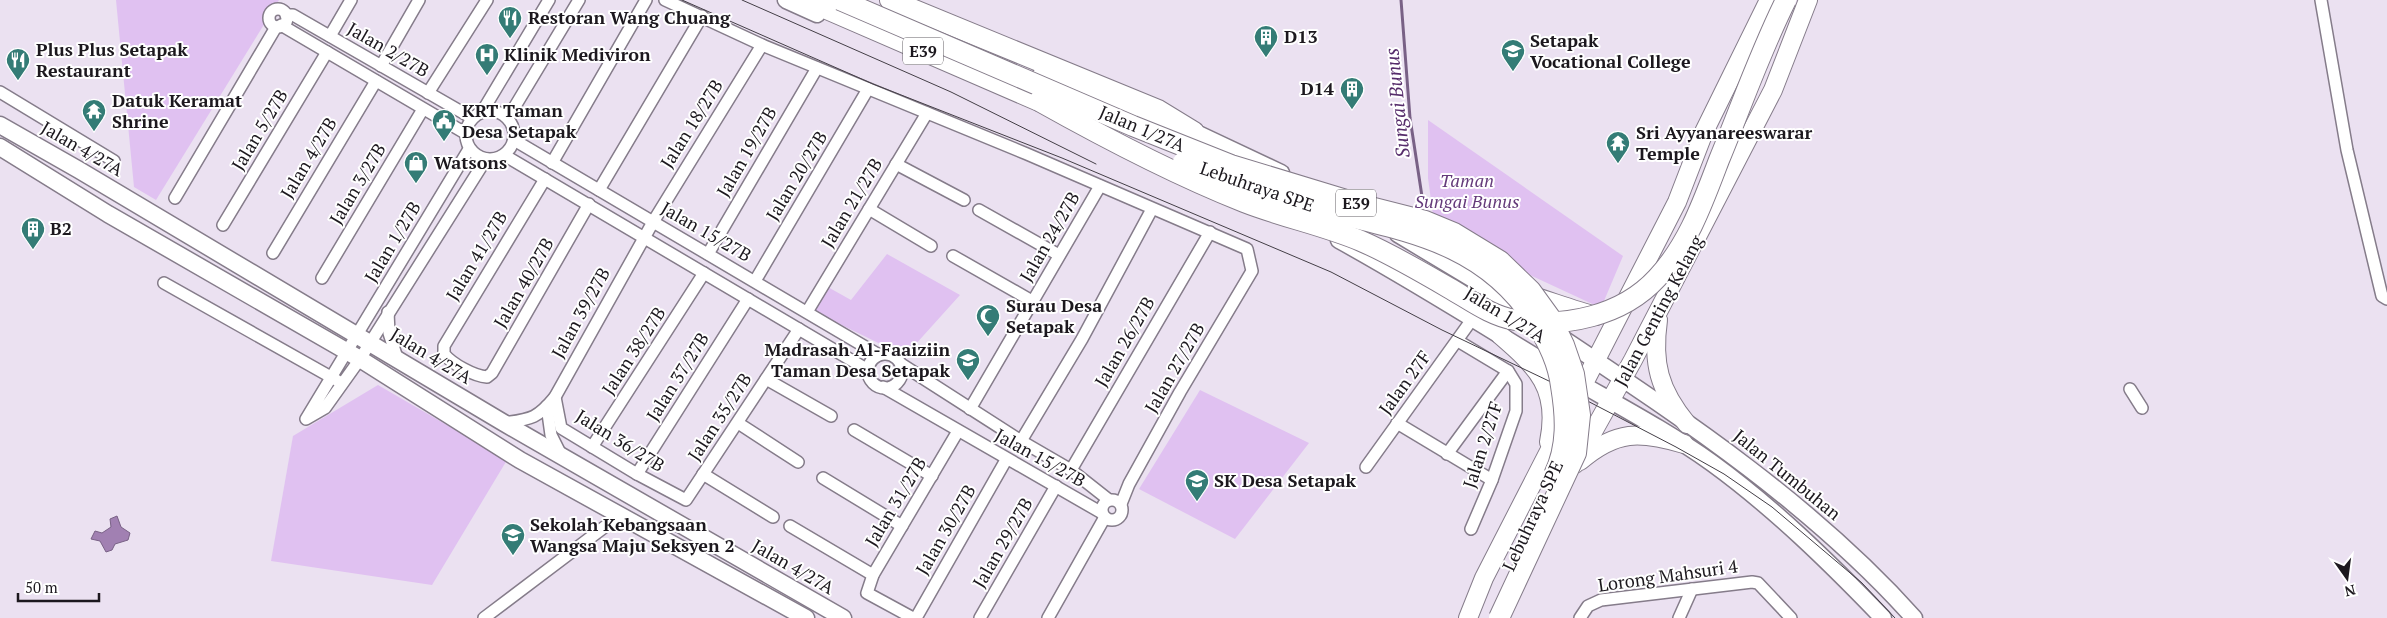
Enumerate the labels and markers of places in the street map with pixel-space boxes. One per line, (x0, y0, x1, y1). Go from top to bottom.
restaurant icon: Restoran Wang Chuang (497, 5, 523, 39)
place label: Restoran Wang Chuang (528, 5, 731, 29)
building icon: D13 (1253, 24, 1279, 58)
place label: D13 (1284, 24, 1318, 48)
place label: Setapak Vocational College (1530, 28, 1691, 73)
place label: Plus Plus Setapak Restaurant (36, 37, 188, 82)
school or university icon: Setapak Vocational College (1500, 38, 1526, 72)
hospital icon: Klinik Mediviron (474, 42, 500, 76)
place label: Klinik Mediviron (504, 42, 651, 66)
restaurant icon: Plus Plus Setapak Restaurant (5, 47, 31, 81)
place label: D14 (1300, 76, 1335, 100)
building icon: D14 (1339, 76, 1365, 110)
place label: Datuk Keramat Shrine (112, 88, 242, 133)
temple icon: Datuk Keramat Shrine (81, 98, 107, 132)
place label: KRT Taman Desa Setapak (462, 98, 577, 143)
public building icon: KRT Taman Desa Setapak (431, 108, 457, 142)
place label: Sri Ayyanareeswarar Temple (1636, 120, 1813, 165)
temple icon: Sri Ayyanareeswarar Temple (1605, 130, 1631, 164)
shop icon: Watsons (403, 150, 429, 184)
place label: Watsons (434, 150, 507, 174)
building icon: B2 (20, 216, 46, 250)
place label: B2 (50, 216, 72, 240)
place label: Surau Desa Setapak (1006, 293, 1102, 338)
mosque icon: Surau Desa Setapak (975, 303, 1001, 337)
place label: Madrasah Al-Faaiziin Taman Desa Setapak (765, 337, 951, 382)
school or university icon: Madrasah Al-Faaiziin Taman Desa Setapak (955, 347, 981, 381)
school or university icon: SK Desa Setapak (1184, 468, 1210, 502)
place label: SK Desa Setapak (1214, 468, 1357, 492)
place label: Sekolah Kebangsaan Wangsa Maju Seksyen 2 (530, 512, 735, 557)
school or university icon: Sekolah Kebangsaan Wangsa Maju Seksyen 2 (500, 522, 526, 556)

